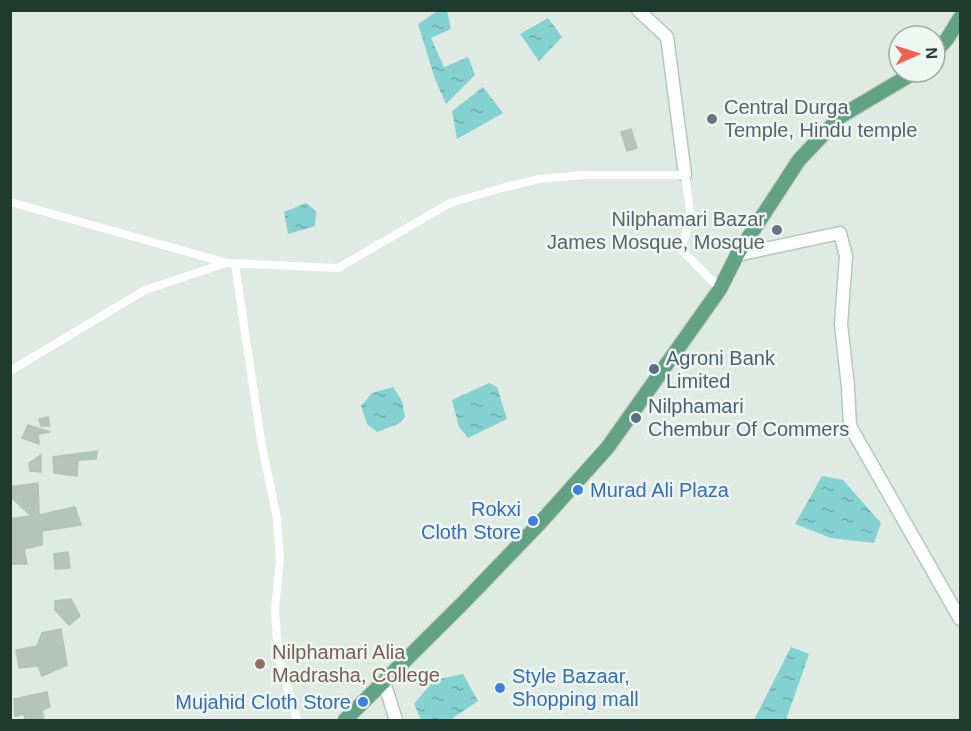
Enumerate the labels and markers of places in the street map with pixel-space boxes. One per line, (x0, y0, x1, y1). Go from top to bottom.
place label: Central Durga Temple, Hindu temple (724, 96, 917, 141)
marker: Central Durga Temple, Hindu temple (705, 112, 719, 126)
place label: Nilphamari Bazar James Mosque, Mosque (547, 208, 765, 253)
marker: Nilphamari Bazar James Mosque, Mosque (770, 223, 784, 237)
place label: Agroni Bank Limited (666, 347, 776, 392)
marker: Agroni Bank Limited (647, 362, 661, 376)
place label: Nilphamari Chembur Of Commers (648, 395, 849, 440)
marker: Nilphamari Chembur Of Commers (629, 411, 643, 425)
place label: Murad Ali Plaza (590, 479, 730, 501)
marker: Murad Ali Plaza (571, 483, 585, 497)
place label: Rokxi Cloth Store (421, 498, 521, 543)
marker: Rokxi Cloth Store (526, 514, 540, 528)
place label: Nilphamari Alia Madrasha, College (272, 641, 440, 686)
marker: Nilphamari Alia Madrasha, College (253, 657, 267, 671)
place label: Style Bazaar, Shopping mall (512, 665, 639, 710)
marker: Style Bazaar, Shopping mall (493, 681, 507, 695)
place label: Mujahid Cloth Store (175, 691, 351, 713)
marker: Mujahid Cloth Store (356, 695, 370, 709)

